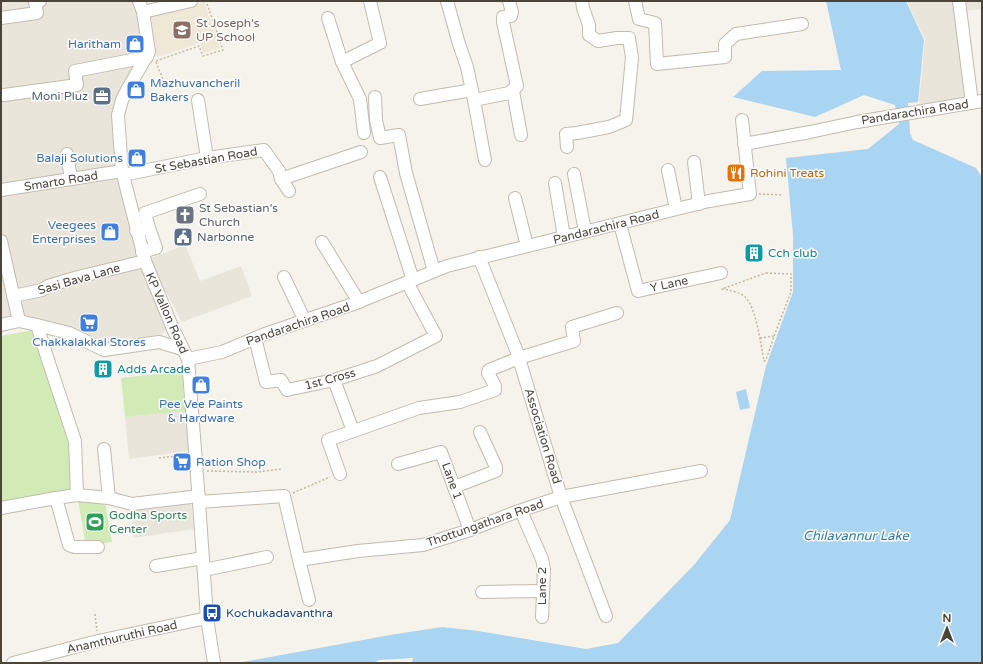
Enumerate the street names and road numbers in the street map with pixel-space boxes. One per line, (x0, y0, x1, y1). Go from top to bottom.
street label: Pandarachira Road (860, 97, 970, 127)
street label: St Sebastian Road (154, 144, 258, 176)
street label: Smarto Road (23, 168, 99, 194)
street label: Pandarachira Road (552, 207, 660, 247)
street label: Sasi Bava Lane (36, 261, 122, 297)
street label: KP Vallon Road (143, 270, 191, 356)
street label: Y Lane (649, 273, 690, 295)
street label: Pandarachira Road (244, 300, 352, 348)
street label: 1st Cross (303, 365, 357, 393)
street label: Association Road (522, 387, 564, 485)
street label: Lane 1 (439, 461, 465, 501)
street label: Thottungathara Road (425, 496, 545, 550)
street label: Lane 2 (535, 567, 549, 605)
street label: Anamthuruthi Road (65, 617, 179, 657)

